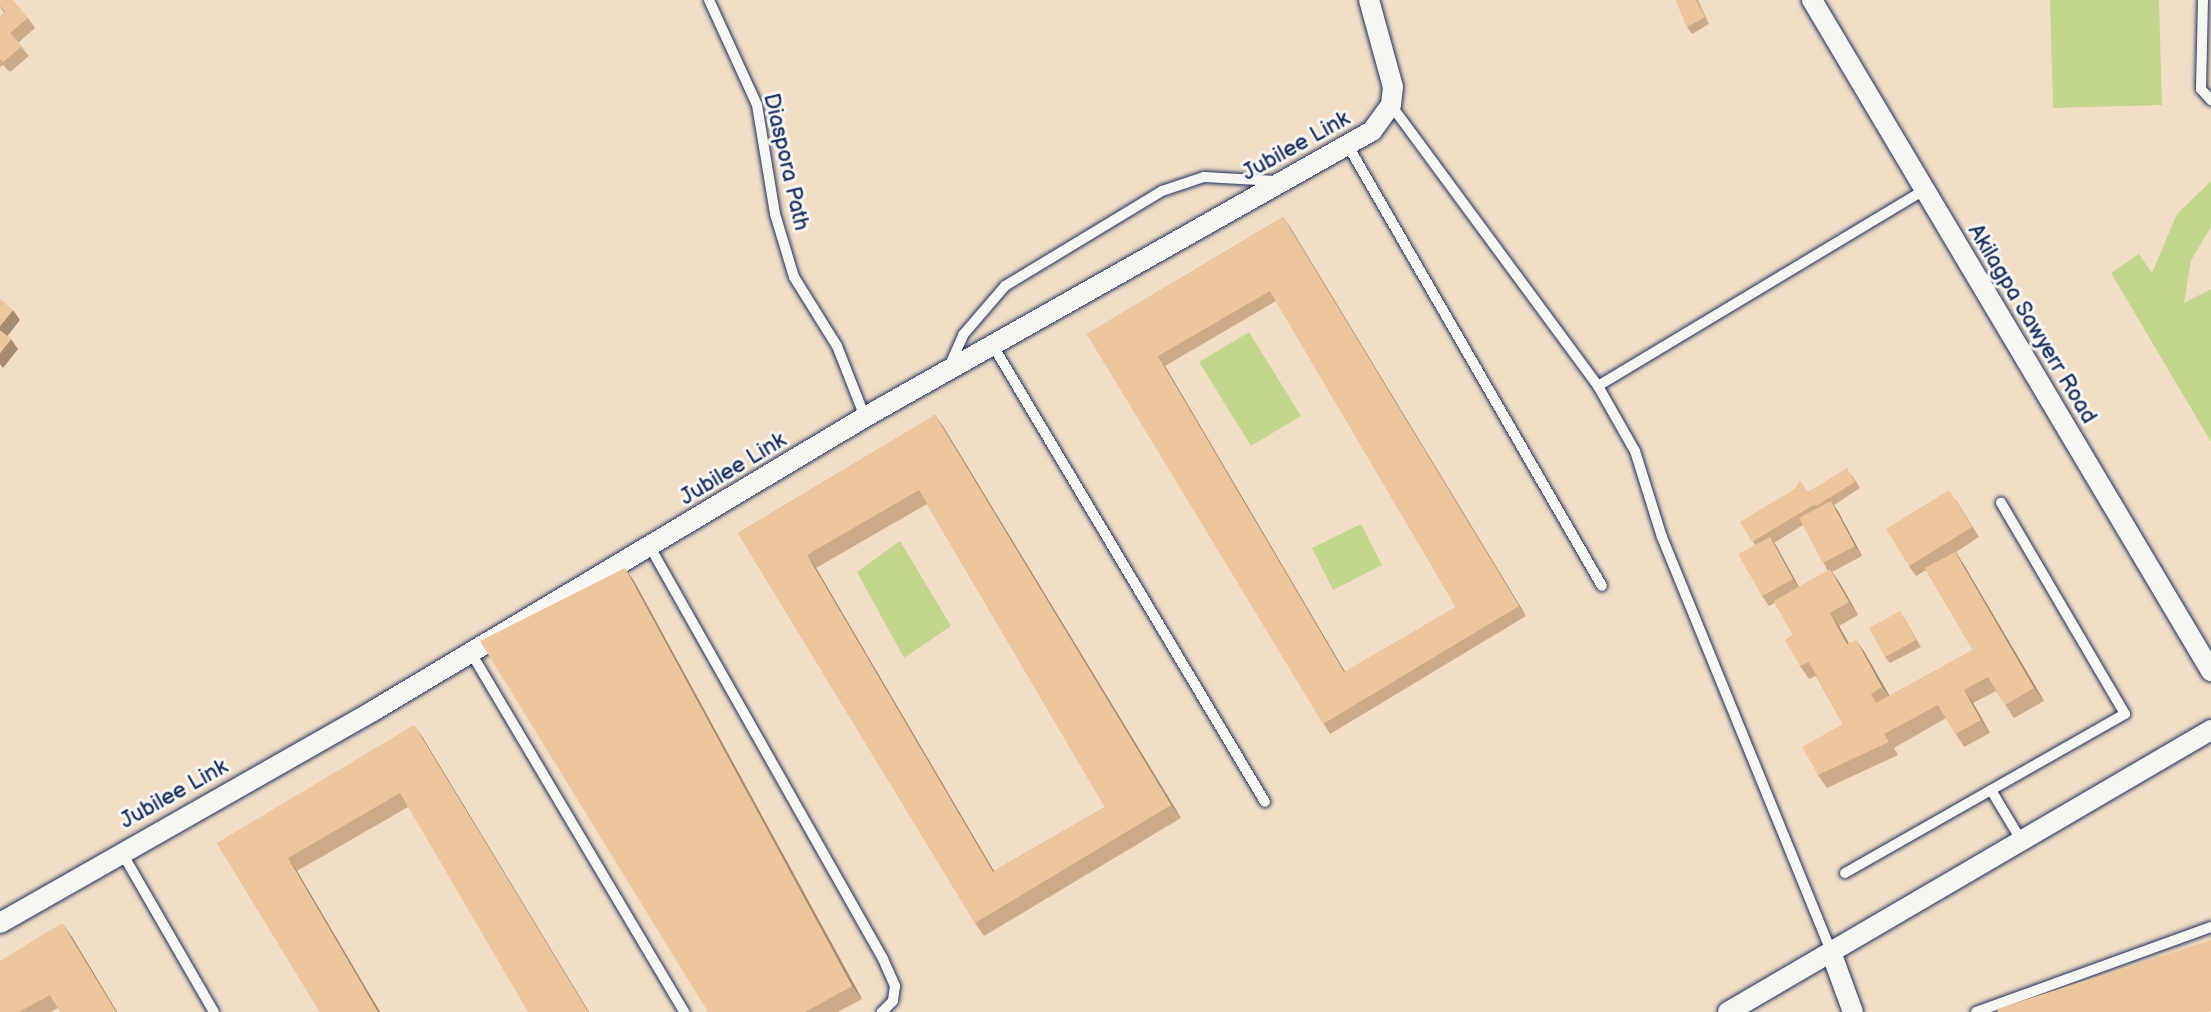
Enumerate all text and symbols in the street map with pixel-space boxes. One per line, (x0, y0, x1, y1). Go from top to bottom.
street label: Diaspora Path (757, 91, 815, 233)
street label: Jubilee Link (1238, 106, 1354, 186)
street label: Akilagpa Sawyerr Road (1962, 219, 2102, 429)
street label: Jubilee Link (675, 427, 791, 511)
street label: Jubilee Link (116, 754, 232, 834)

